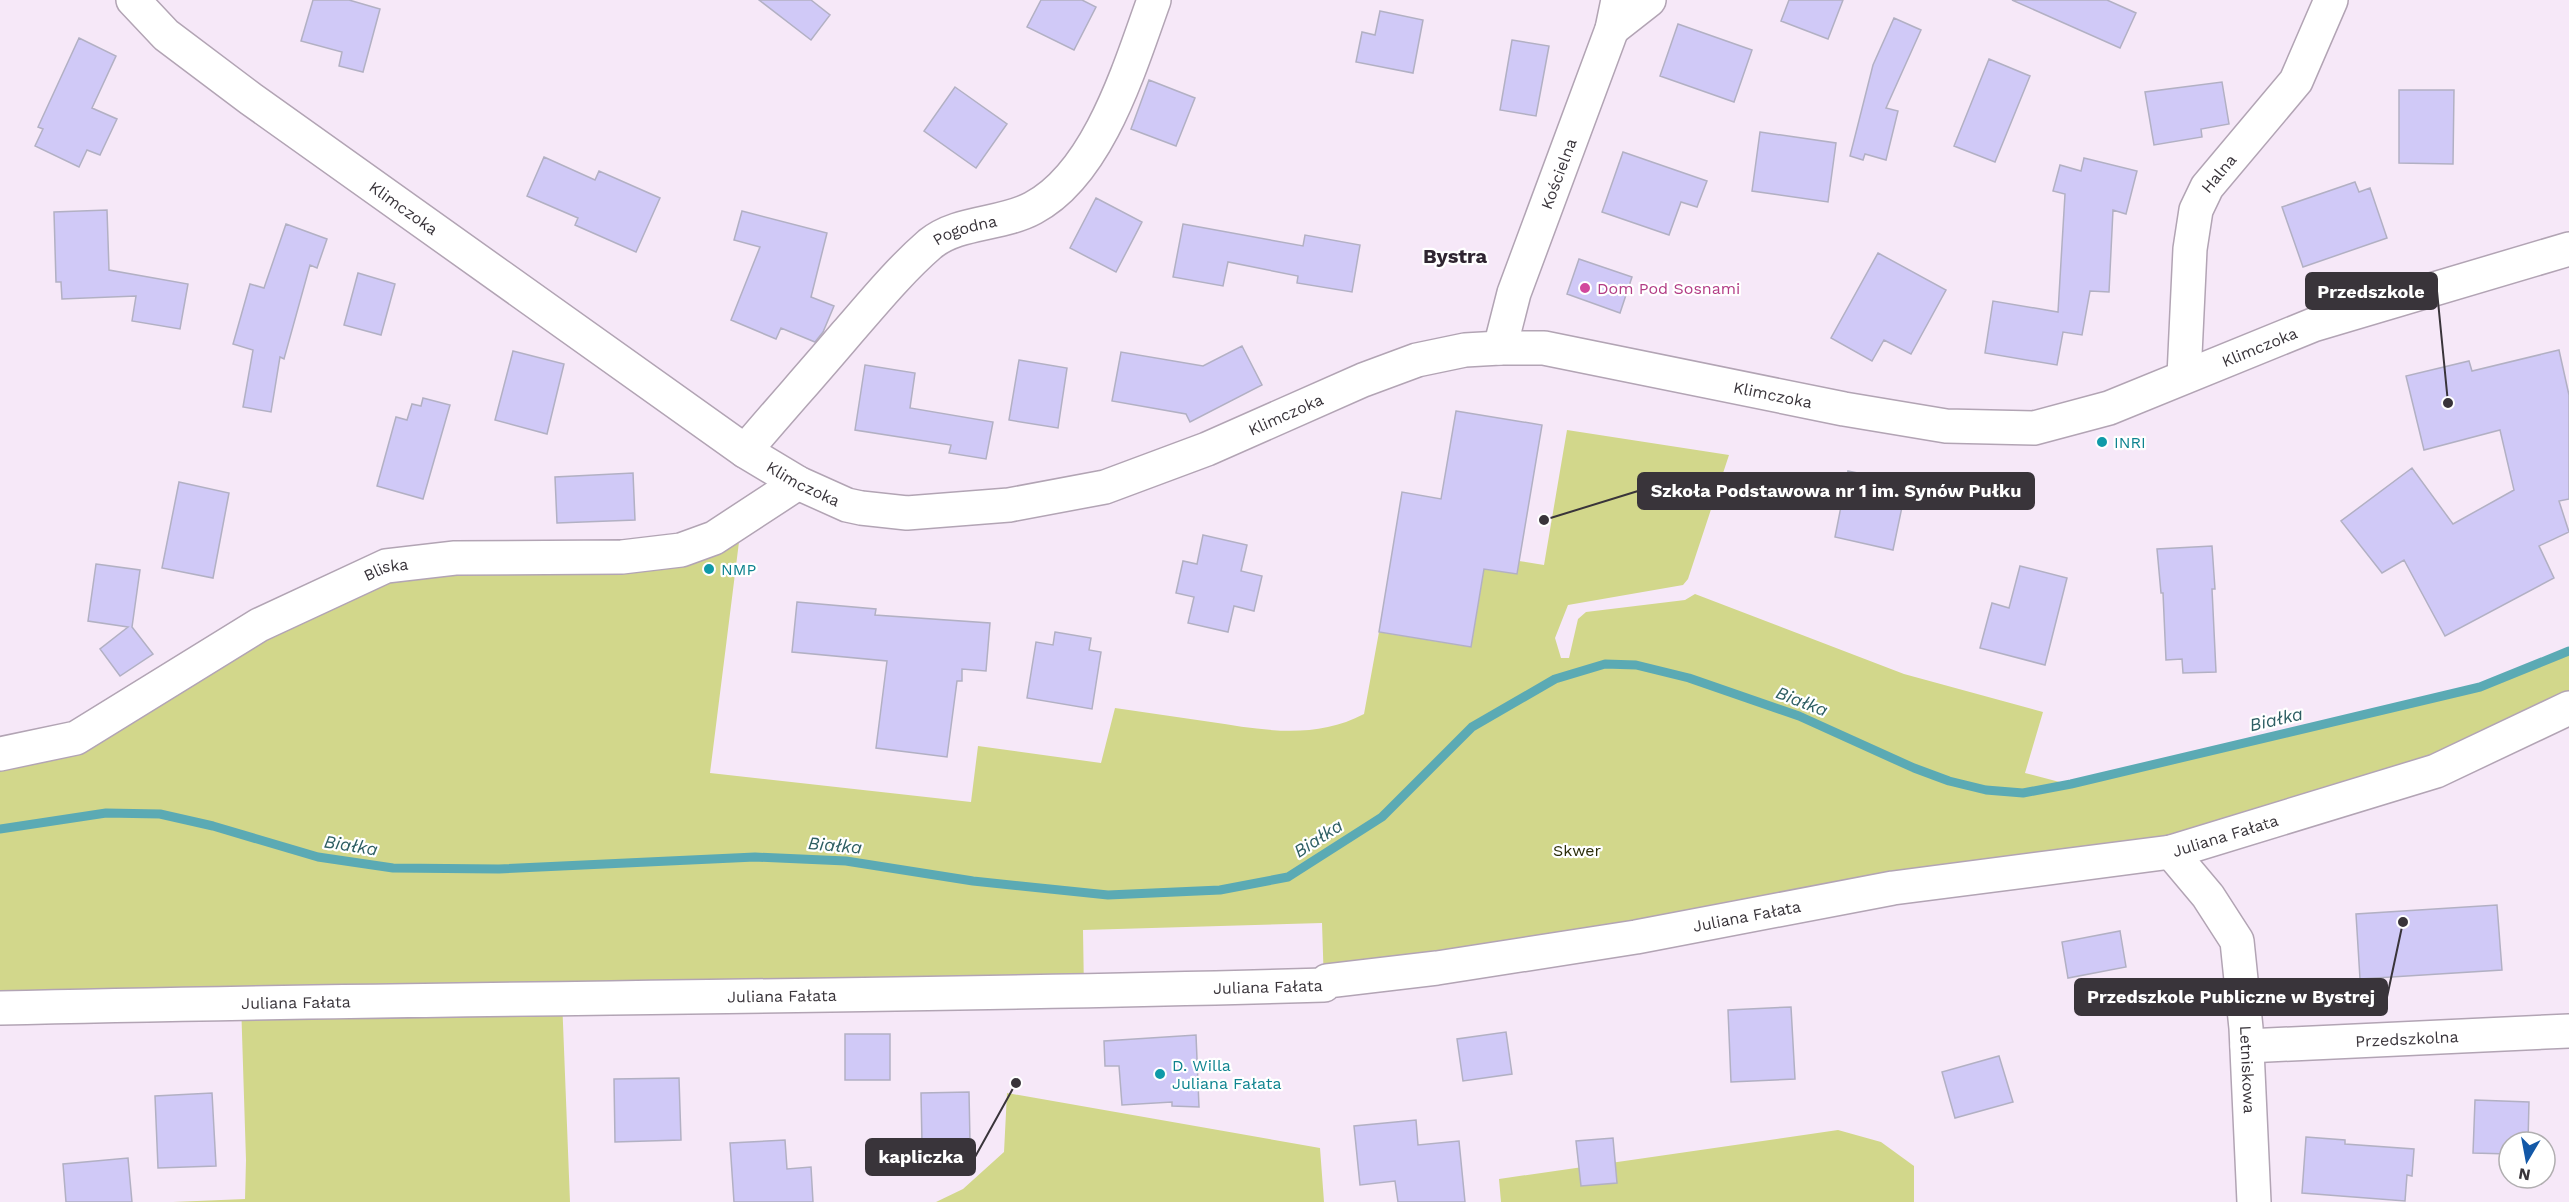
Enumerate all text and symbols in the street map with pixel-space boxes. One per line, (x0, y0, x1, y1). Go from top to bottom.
street label: Kościelna (1536, 136, 1580, 212)
street label: Halna (2197, 150, 2240, 196)
street label: Klimczoka (366, 177, 442, 239)
street label: Pogodna (929, 211, 999, 249)
district label: Bystra (1423, 244, 1488, 268)
callout: Przedszkole (2306, 273, 2437, 309)
place label: Dom Pod Sosnami (1597, 279, 1740, 298)
marker: Dom Pod Sosnami (1578, 281, 1592, 295)
text: Przedszkole (2317, 281, 2425, 302)
street label: Klimczoka (2219, 323, 2300, 371)
street label: Klimczoka (1732, 377, 1814, 412)
street label: Klimczoka (1245, 389, 1326, 439)
place label: INRI (2114, 433, 2146, 452)
marker: INRI (2095, 435, 2109, 449)
street label: Klimczoka (763, 457, 843, 510)
callout: Szkoła Podstawowa nr 1 im. Synów Pułku (1638, 473, 2034, 509)
text: Szkoła Podstawowa nr 1 im. Synów Pułku (1651, 480, 2021, 501)
street label: Bliska (360, 554, 409, 585)
place label: NMP (721, 560, 756, 579)
marker: NMP (702, 562, 716, 576)
water label: Białka (1773, 681, 1831, 721)
water label: Białka (2247, 703, 2305, 735)
street label: Juliana Fałata (2170, 810, 2280, 861)
water label: Białka (1290, 814, 1346, 862)
water label: Białka (323, 830, 379, 860)
water label: Białka (807, 832, 863, 858)
park label: Skwer (1553, 841, 1602, 860)
street label: Juliana Fałata (1691, 896, 1802, 936)
street label: Juliana Fałata (1213, 976, 1323, 997)
callout: Przedszkole Publiczne w Bystrej (2075, 979, 2387, 1015)
street label: Juliana Fałata (727, 985, 837, 1006)
text: Przedszkole Publiczne w Bystrej (2087, 986, 2375, 1007)
street label: Juliana Fałata (241, 992, 351, 1013)
street label: Letniskowa (2236, 1025, 2259, 1114)
street label: Przedszkolna (2355, 1027, 2459, 1050)
place label: D. Willa Juliana Fałata (1172, 1056, 1282, 1093)
marker: D. Willa Juliana Fałata (1153, 1067, 1167, 1081)
north arrow (2497, 1130, 2557, 1190)
callout: kapliczka (866, 1139, 975, 1175)
text: kapliczka (879, 1146, 964, 1167)
text: N (2517, 1164, 2532, 1185)

